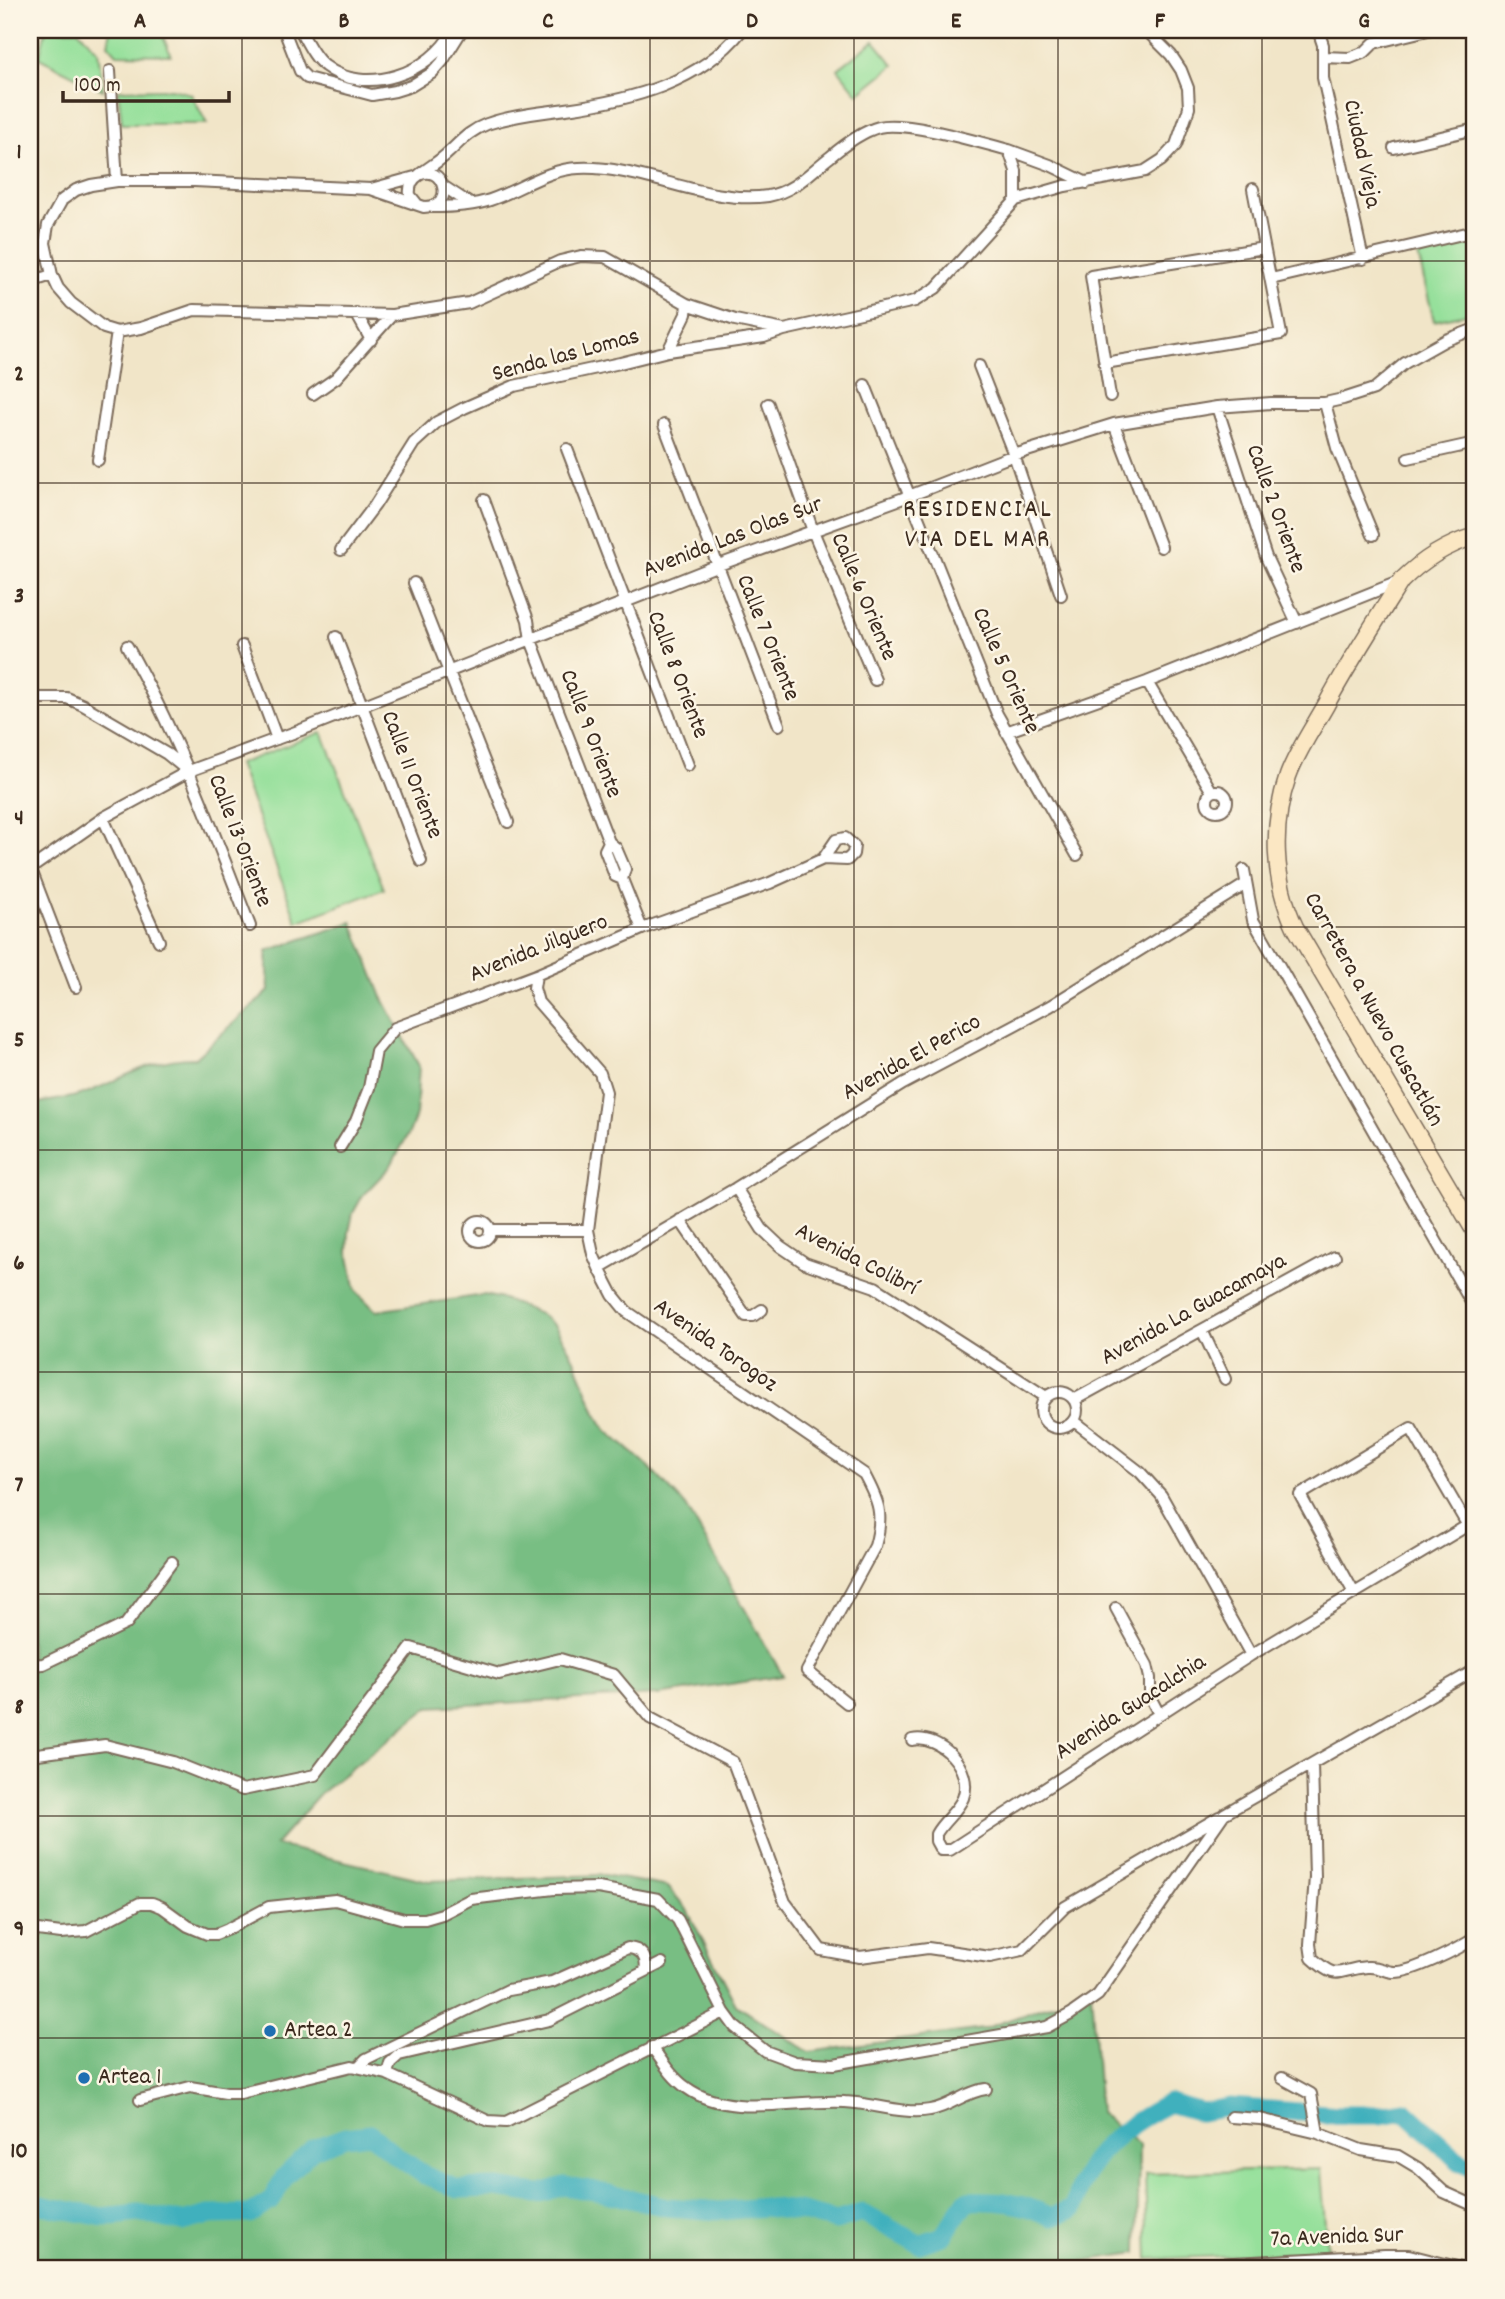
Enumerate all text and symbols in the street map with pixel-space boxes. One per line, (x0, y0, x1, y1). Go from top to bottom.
text: A (134, 6, 146, 39)
text: B (339, 6, 350, 39)
text: C (542, 6, 554, 39)
text: D (746, 6, 758, 39)
text: E (951, 6, 962, 39)
text: F (1155, 6, 1166, 39)
text: G (1358, 6, 1370, 39)
scale bar (63, 60, 229, 104)
text: 100 m (74, 72, 121, 102)
street label: Ciudad Vieja (1333, 97, 1389, 212)
text: 1 (16, 137, 22, 170)
street label: Senda las Lomas (489, 320, 643, 392)
text: 2 (14, 359, 24, 392)
street label: Calle 2 Oriente (1236, 440, 1314, 578)
street label: Avenida Las Olas Sur (638, 488, 828, 588)
district label: RESIDENCIAL VIA DEL MAR (903, 492, 1053, 559)
street label: Calle 6 Oriente (821, 528, 905, 666)
street label: Calle 7 Oriente (726, 570, 808, 706)
text: 3 (14, 581, 24, 614)
street label: Calle 5 Oriente (962, 602, 1048, 740)
street label: Calle 8 Oriente (637, 606, 717, 744)
street label: Calle 9 Oriente (550, 665, 630, 803)
street label: Calle 11 Oriente (371, 706, 451, 844)
street label: Calle 13 Oriente (198, 769, 280, 913)
text: 4 (14, 803, 24, 836)
street label: Carretera a Nuevo Cuscatlán (1294, 887, 1452, 1133)
street label: Avenida Jilguero (464, 906, 614, 992)
street label: Avenida El Perico (836, 1006, 988, 1110)
text: 5 (14, 1025, 24, 1058)
street label: Avenida Colibrí (789, 1215, 925, 1306)
street label: Avenida La Guacamaya (1095, 1245, 1293, 1375)
text: 6 (13, 1248, 25, 1281)
street label: Avenida Torogoz (646, 1290, 784, 1402)
text: 7 (15, 1470, 24, 1503)
street label: Avenida Guacalchia (1049, 1646, 1214, 1770)
text: 8 (14, 1692, 24, 1725)
text: 9 (14, 1914, 24, 1947)
place label: Artea 2 (284, 2014, 353, 2048)
marker: Artea 2 (262, 2023, 278, 2039)
place label: Artea 1 (98, 2061, 161, 2095)
marker: Artea 1 (76, 2070, 92, 2086)
text: 10 (10, 2136, 28, 2169)
street label: 7a Avenida Sur (1270, 2219, 1404, 2257)

